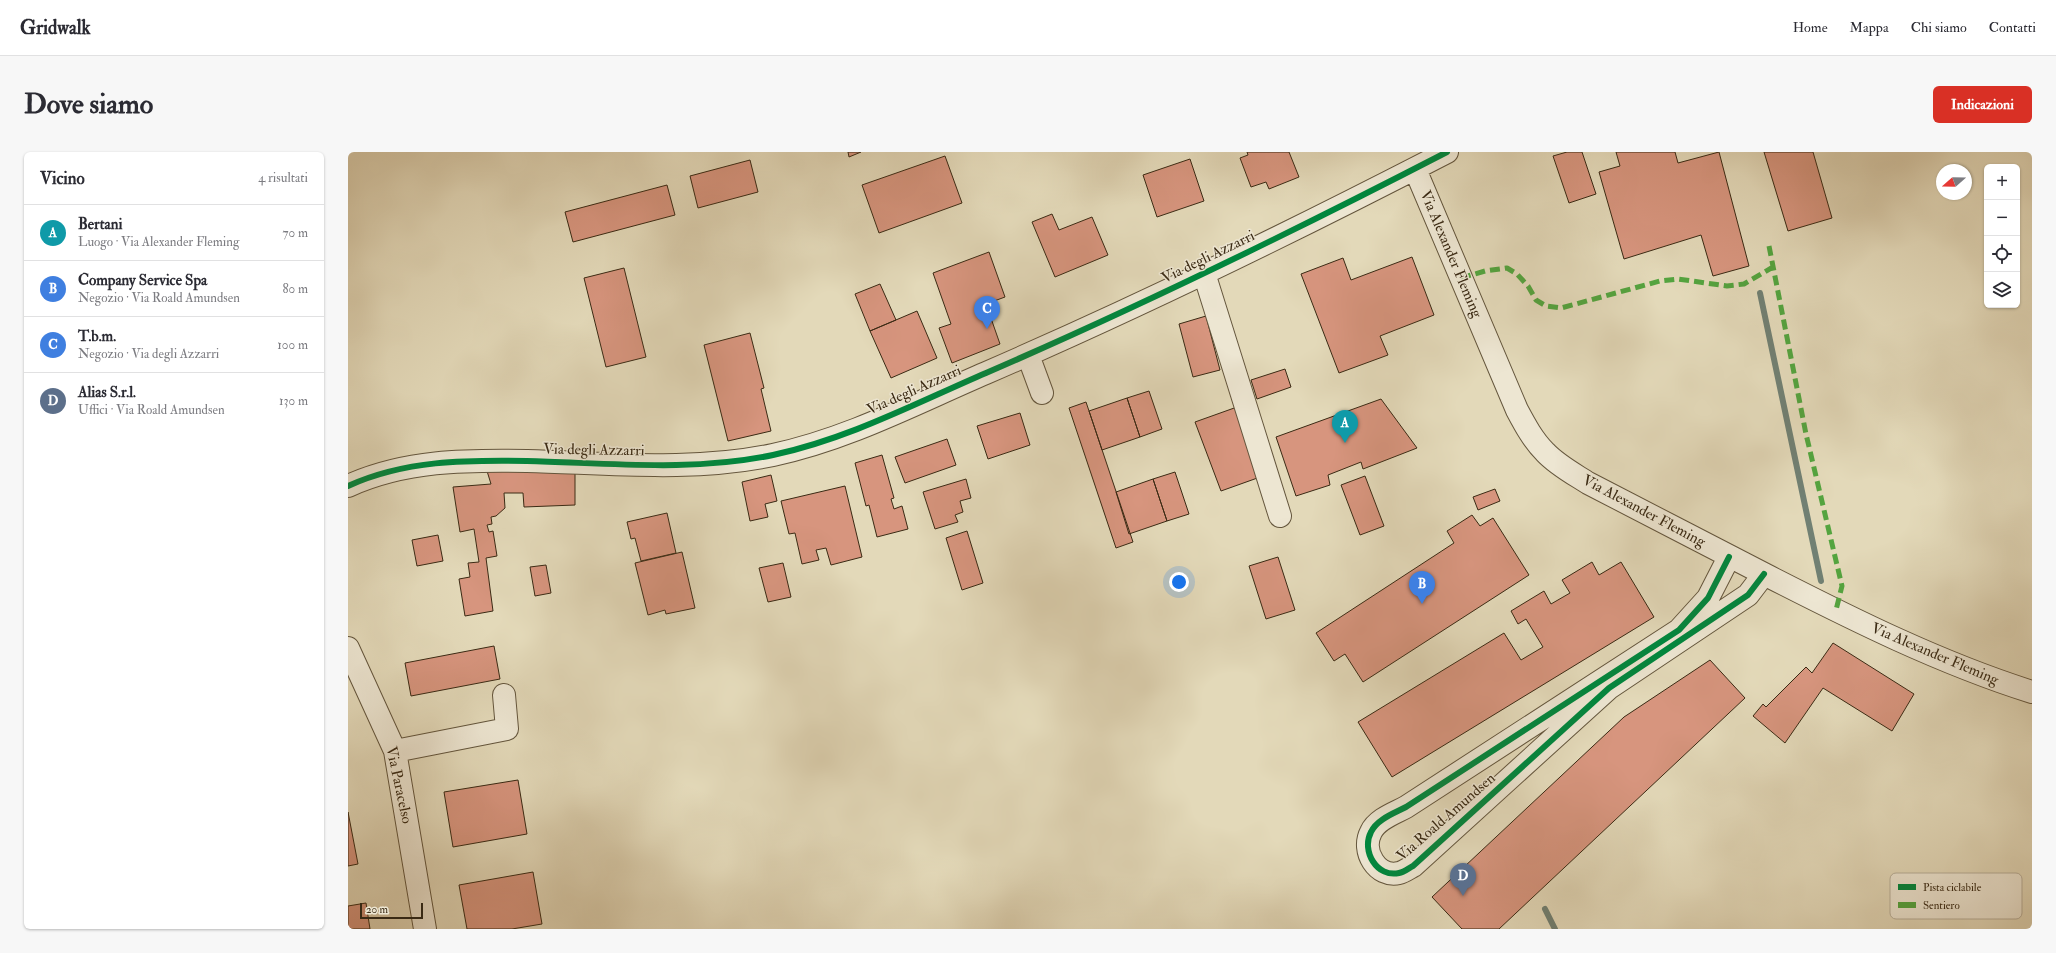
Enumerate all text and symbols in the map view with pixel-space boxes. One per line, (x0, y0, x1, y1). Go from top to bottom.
text: Gridwalk (20, 16, 91, 40)
text: Home (1793, 19, 1828, 36)
text: Mappa (1850, 19, 1889, 36)
text: Chi siamo (1911, 19, 1967, 36)
text: Contatti (1989, 19, 2036, 36)
button: Indicazioni (1933, 86, 2032, 123)
text: Dove siamo (24, 87, 153, 122)
north arrow (1936, 164, 1972, 200)
map controls (1984, 164, 2020, 308)
button: + (1984, 164, 2020, 200)
text: Vicino (40, 168, 85, 189)
text: 4 risultati (258, 170, 308, 186)
street label: Via Alexander Fleming (1416, 187, 1487, 321)
button: − (1984, 200, 2020, 236)
text: Bertani (78, 215, 122, 234)
text: A (49, 225, 57, 241)
text: 70 m (283, 225, 308, 241)
street label: Via degli Azzarri (1158, 226, 1258, 288)
text: Luogo · Via Alexander Fleming (78, 234, 239, 250)
button: locate (1984, 236, 2020, 272)
text: Company Service Spa (78, 271, 207, 290)
button: layers (1984, 272, 2020, 308)
text: B (49, 281, 57, 297)
text: 80 m (282, 281, 308, 297)
text: Negozio · Via Roald Amundsen (78, 290, 240, 306)
pin: C (974, 296, 1000, 329)
text: T.b.m. (78, 327, 116, 346)
text: C (48, 337, 58, 353)
text: 100 m (277, 337, 308, 353)
text: Negozio · Via degli Azzarri (78, 346, 219, 362)
street label: Via degli Azzarri (864, 361, 964, 419)
text: Alias S.r.l. (78, 383, 136, 402)
text: D (48, 393, 58, 409)
text: 130 m (279, 393, 308, 409)
text: Uffici · Via Roald Amundsen (78, 402, 225, 418)
pin: A (1332, 410, 1358, 443)
street label: Via degli Azzarri (543, 440, 645, 460)
street label: Via Alexander Fleming (1579, 471, 1709, 552)
pin: B (1409, 571, 1435, 604)
your location (1169, 572, 1189, 592)
street label: Via Alexander Fleming (1868, 619, 2002, 690)
street label: Via Paracelso (382, 745, 416, 825)
street label: Via Roald Amundsen (1393, 769, 1500, 865)
pin: D (1450, 863, 1476, 896)
legend (1890, 873, 2022, 919)
text: Pista ciclabile (1923, 881, 1982, 894)
text: Sentiero (1923, 899, 1960, 912)
scale bar (360, 901, 423, 920)
text: 20 m (366, 903, 388, 916)

